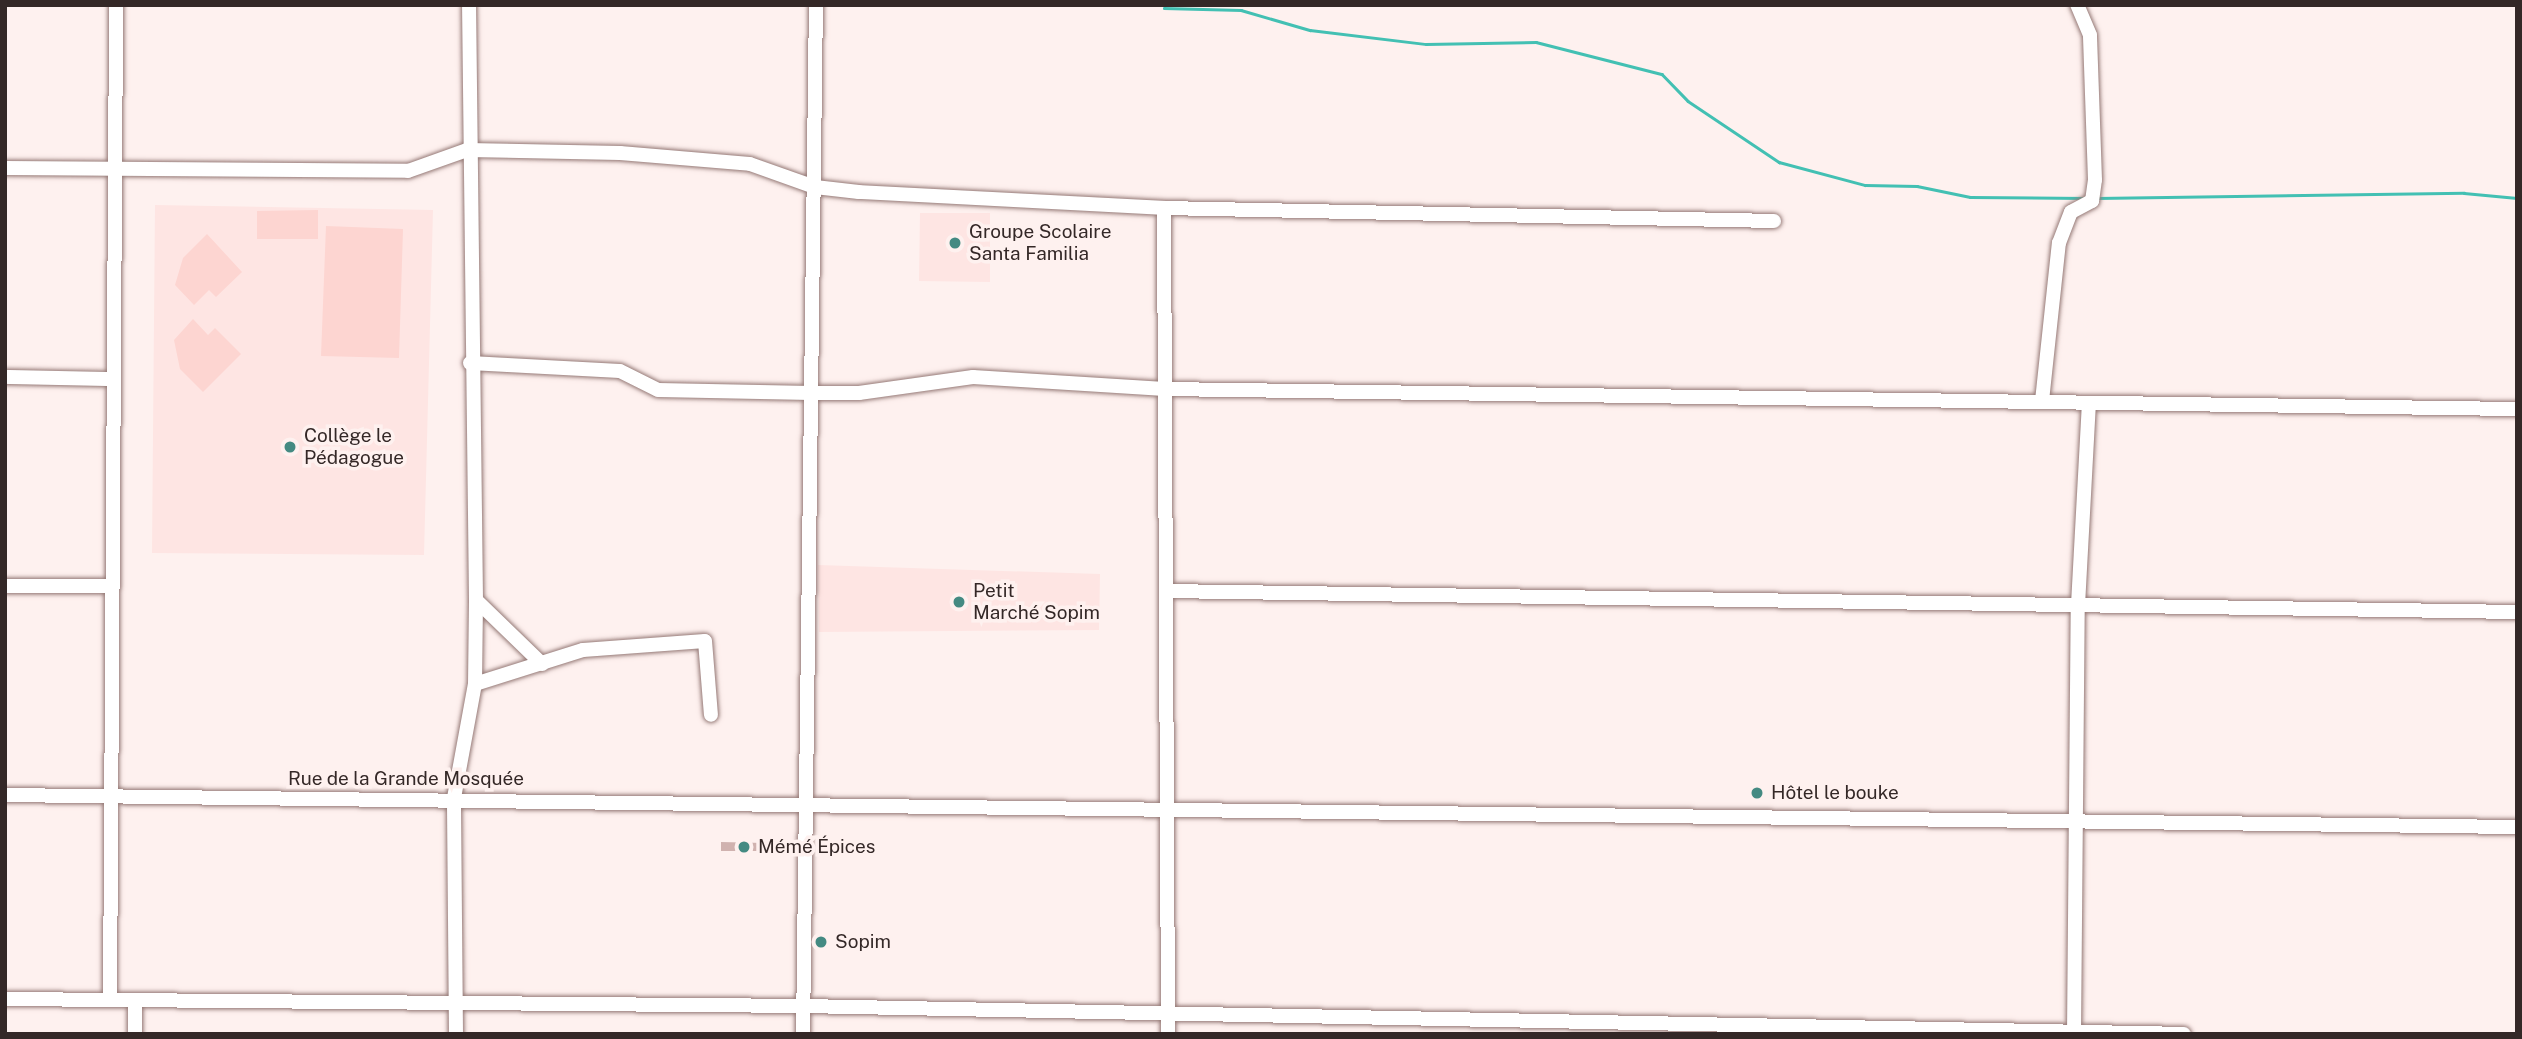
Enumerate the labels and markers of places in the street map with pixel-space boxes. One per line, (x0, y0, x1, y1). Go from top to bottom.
place label: Groupe Scolaire Santa Familia (969, 221, 1112, 265)
marker: Groupe Scolaire Santa Familia (947, 235, 963, 251)
place label: Collège le Pédagogue (304, 425, 404, 469)
marker: Collège le Pédagogue (282, 439, 298, 455)
place label: Petit Marché Sopim (973, 580, 1100, 624)
marker: Petit Marché Sopim (951, 594, 967, 610)
place label: Hôtel le bouke (1771, 782, 1899, 804)
marker: Hôtel le bouke (1749, 785, 1765, 801)
place label: Mémé Épices (758, 836, 875, 858)
marker: Mémé Épices (736, 839, 752, 855)
place label: Sopim (835, 931, 891, 953)
marker: Sopim (813, 934, 829, 950)

